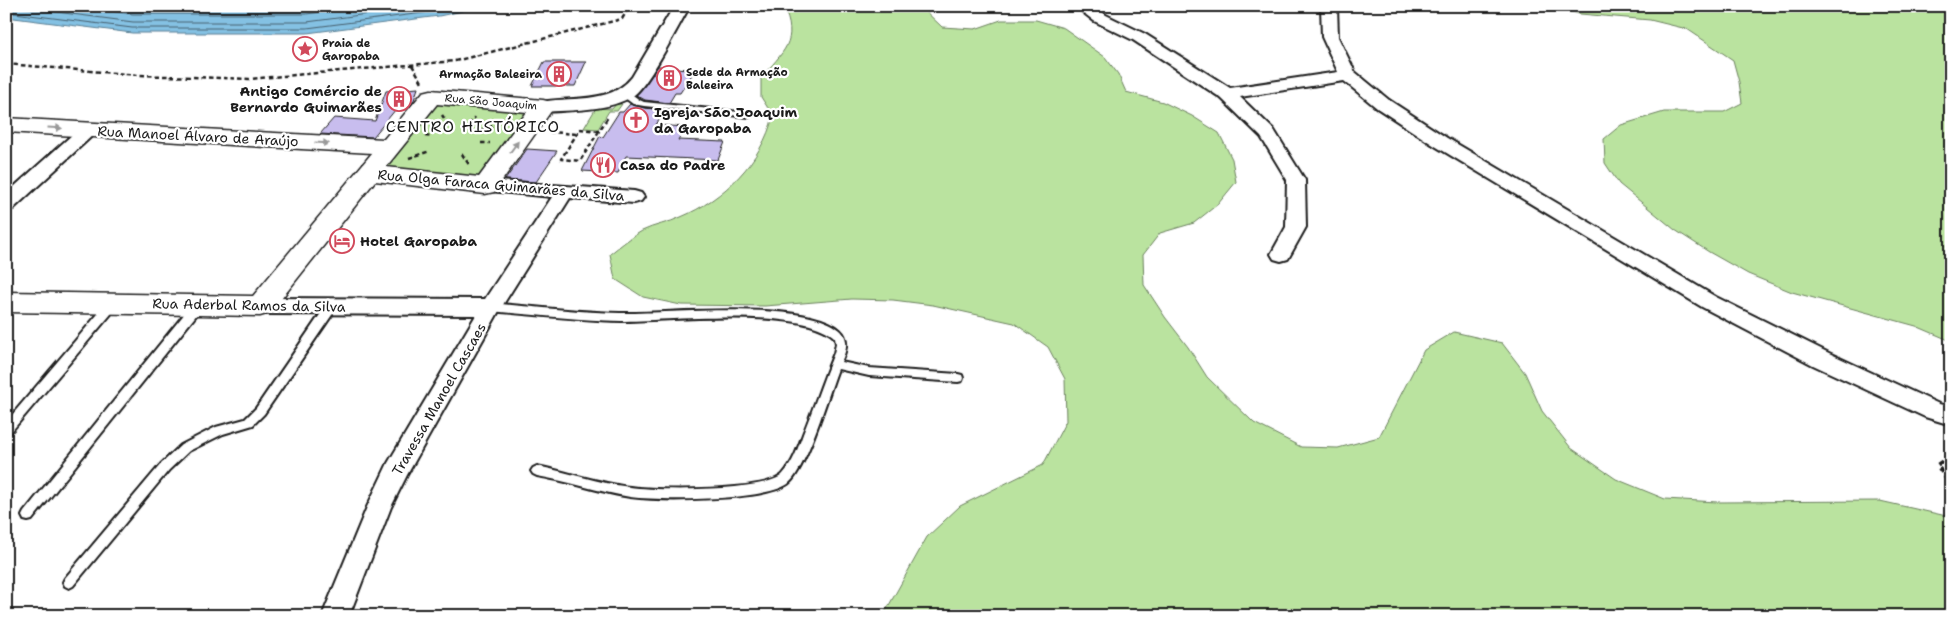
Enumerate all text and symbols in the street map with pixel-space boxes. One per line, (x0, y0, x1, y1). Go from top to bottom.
place icon: Praia de Garopaba (292, 36, 318, 62)
place label: Praia de Garopaba (322, 36, 380, 64)
building icon: Armação Baleeira (546, 61, 572, 87)
building icon: Sede da Armação Baleeira (656, 65, 682, 91)
place label: Sede da Armação Baleeira (686, 65, 788, 93)
place label: Armação Baleeira (439, 67, 542, 82)
place label: Antigo Comércio de Bernardo Guimarães (230, 82, 382, 116)
building icon: Antigo Comércio de Bernardo Guimarães (386, 86, 412, 112)
street label: Rua São Joaquim (444, 90, 538, 114)
place label: Igreja São Joaquim da Garopaba (654, 103, 798, 137)
church icon: Igreja São Joaquim da Garopaba (623, 107, 649, 133)
district label: CENTRO HISTÓRICO (386, 116, 560, 137)
street label: Rua Manoel Álvaro de Araújo (97, 122, 299, 150)
one-way arrow (47, 125, 63, 133)
one-way arrow (314, 140, 330, 148)
one-way arrow (508, 141, 519, 154)
restaurant icon: Casa do Padre (590, 152, 616, 178)
place label: Casa do Padre (620, 156, 726, 174)
street label: Rua Olga Faraca Guimarães da Silva (377, 165, 626, 205)
hotel icon: Hotel Garopaba (329, 228, 355, 254)
place label: Hotel Garopaba (360, 232, 478, 250)
street label: Rua Aderbal Ramos da Silva (152, 294, 346, 316)
street label: Travessa Manoel Cascaes (388, 320, 490, 478)

